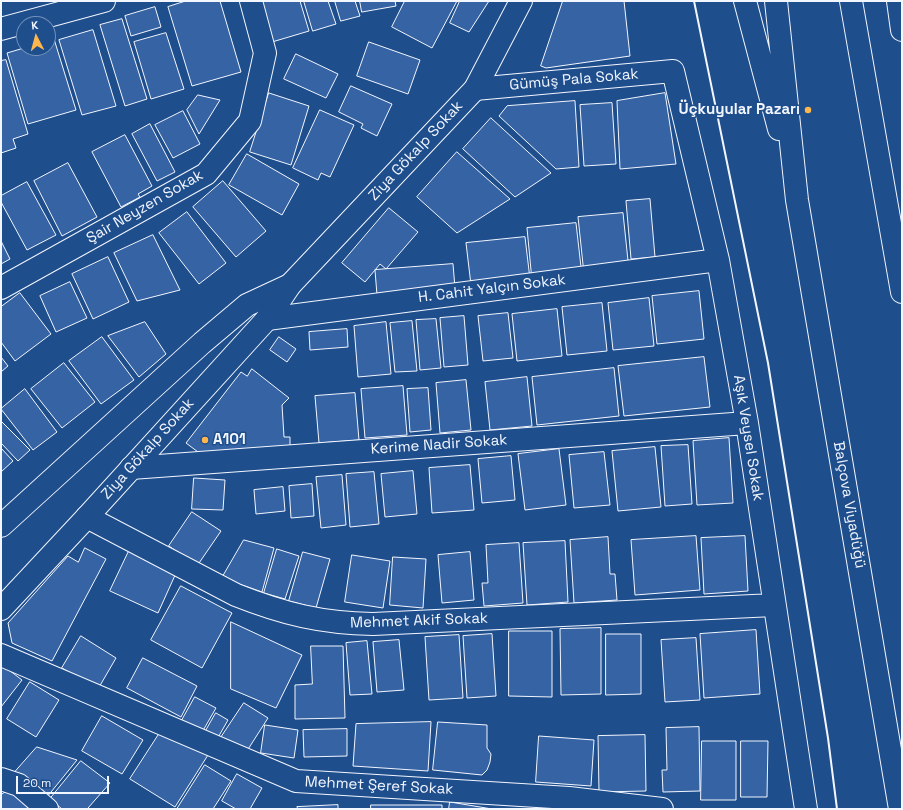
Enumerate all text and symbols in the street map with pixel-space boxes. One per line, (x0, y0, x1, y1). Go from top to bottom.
north arrow (16, 16, 56, 56)
text: K (31, 18, 39, 32)
street label: Gümüş Pala Sokak (509, 65, 639, 95)
street label: Ziya Gökalp Sokak (365, 97, 467, 205)
place label: Üçkuyular Pazarı (679, 101, 800, 119)
marker: Üçkuyular Pazarı (803, 105, 813, 115)
street label: Şair Neyzen Sokak (84, 166, 206, 248)
street label: H. Cahit Yalçın Sokak (417, 271, 567, 307)
street label: Aşık Veysel Sokak (729, 374, 767, 502)
street label: Ziya Gökalp Sokak (98, 395, 198, 503)
place label: A101 (213, 431, 246, 449)
street label: Kerime Nadir Sokak (370, 431, 508, 459)
marker: A101 (200, 435, 210, 445)
street label: Balçova Viyadüğü (829, 440, 869, 570)
street label: Mehmet Akif Sokak (350, 610, 488, 632)
scale bar (18, 768, 111, 794)
street label: Mehmet Şeref Sokak (304, 773, 454, 799)
text: 20 m (23, 775, 51, 791)

